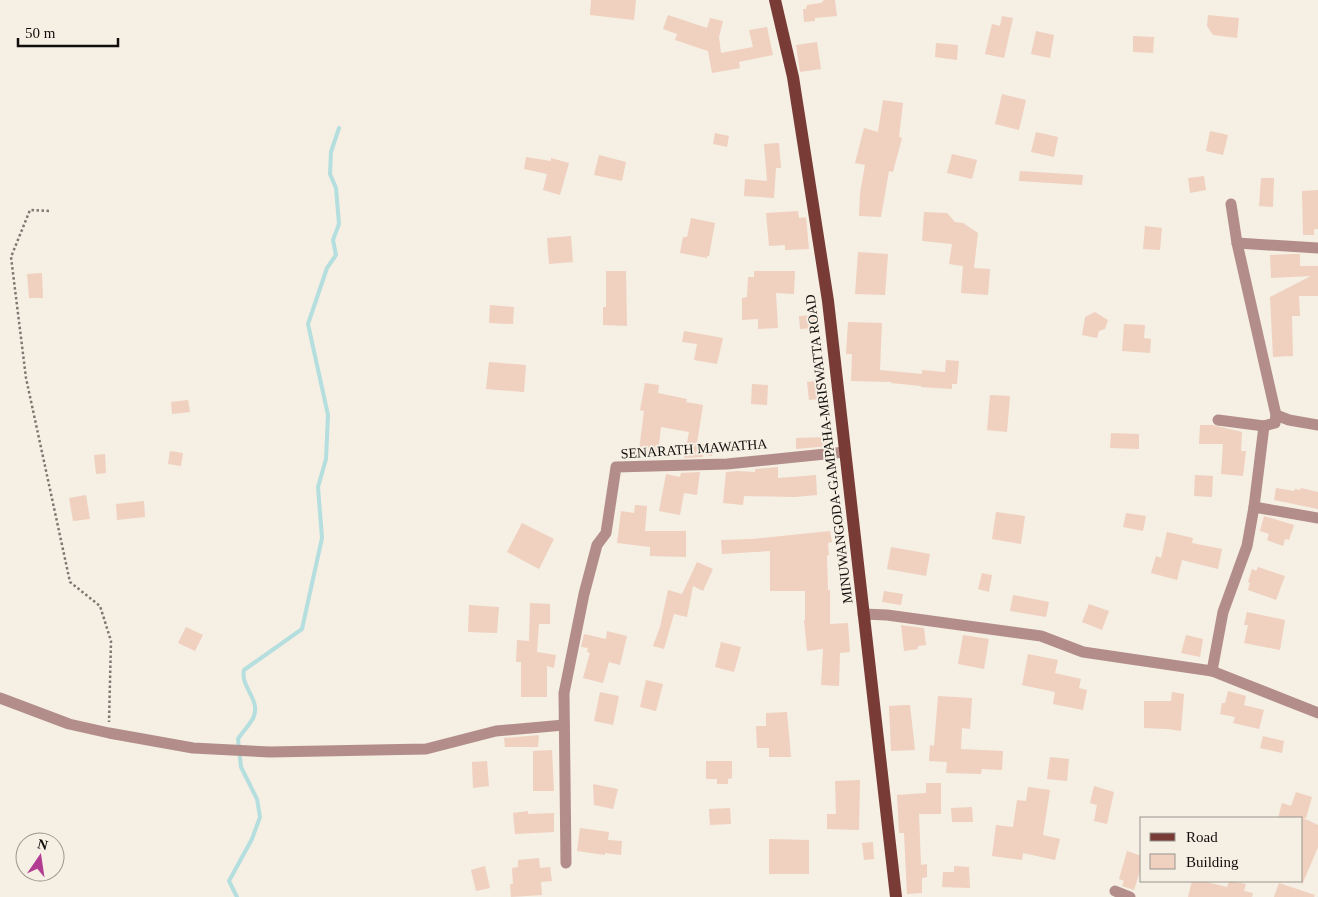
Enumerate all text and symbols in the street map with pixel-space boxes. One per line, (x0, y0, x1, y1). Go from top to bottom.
scale bar (18, 15, 118, 47)
text: 50 m (25, 25, 56, 41)
street label: MINUWANGODA-GAMPAHA-MRISWATTA ROAD (803, 294, 855, 604)
street label: SENARATH MAWATHA (620, 436, 769, 462)
legend (1140, 817, 1303, 882)
text: Road (1186, 829, 1218, 845)
north arrow (15, 832, 65, 882)
text: N (36, 836, 49, 853)
text: Building (1186, 854, 1239, 870)

